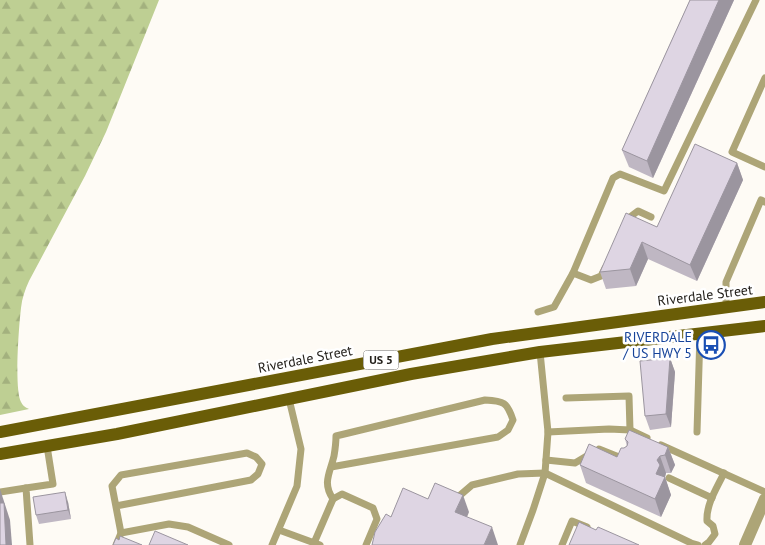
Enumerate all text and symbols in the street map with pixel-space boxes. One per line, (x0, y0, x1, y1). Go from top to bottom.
street label: Riverdale Street (656, 280, 754, 310)
place label: RIVERDALE / US HWY 5 (622, 328, 692, 362)
bus stop icon: RIVERDALE / US HWY 5 (696, 330, 726, 360)
street label: Riverdale Street (256, 341, 354, 377)
road number: US 5 (364, 350, 398, 370)

